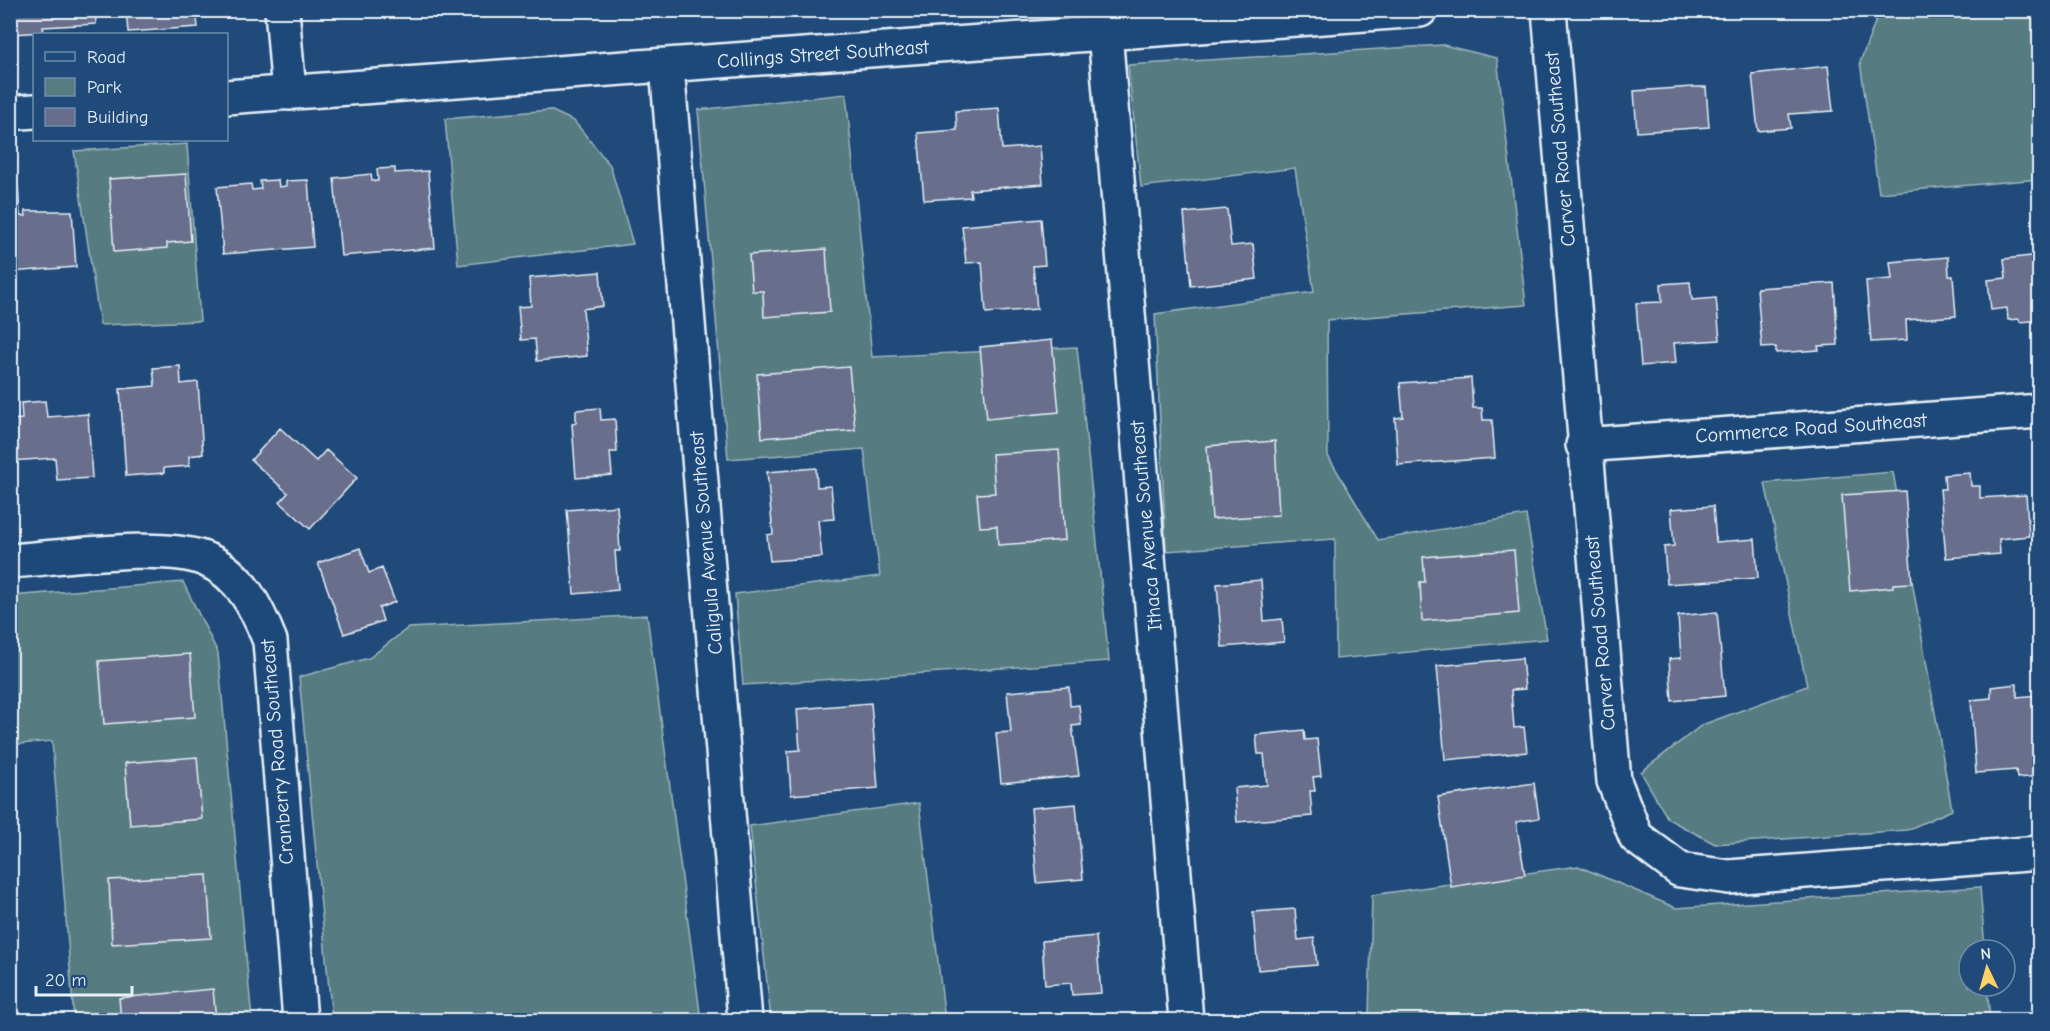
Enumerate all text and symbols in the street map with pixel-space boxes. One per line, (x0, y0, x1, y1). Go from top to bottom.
legend (33, 33, 228, 141)
street label: Collings Street Southeast (716, 35, 931, 73)
text: Road (87, 47, 126, 68)
street label: Carver Road Southeast (1540, 49, 1580, 247)
text: Park (87, 77, 122, 98)
text: Building (87, 107, 149, 128)
street label: Commerce Road Southeast (1694, 408, 1929, 448)
street label: Ithaca Avenue Southeast (1125, 418, 1167, 632)
street label: Caligula Avenue Southeast (685, 429, 727, 656)
street label: Carver Road Southeast (1580, 533, 1620, 731)
street label: Cranberry Road Southeast (256, 637, 298, 866)
north arrow (1957, 938, 2017, 998)
text: N (1980, 945, 1992, 963)
scale bar (36, 959, 132, 997)
text: 20 m (45, 970, 86, 991)

